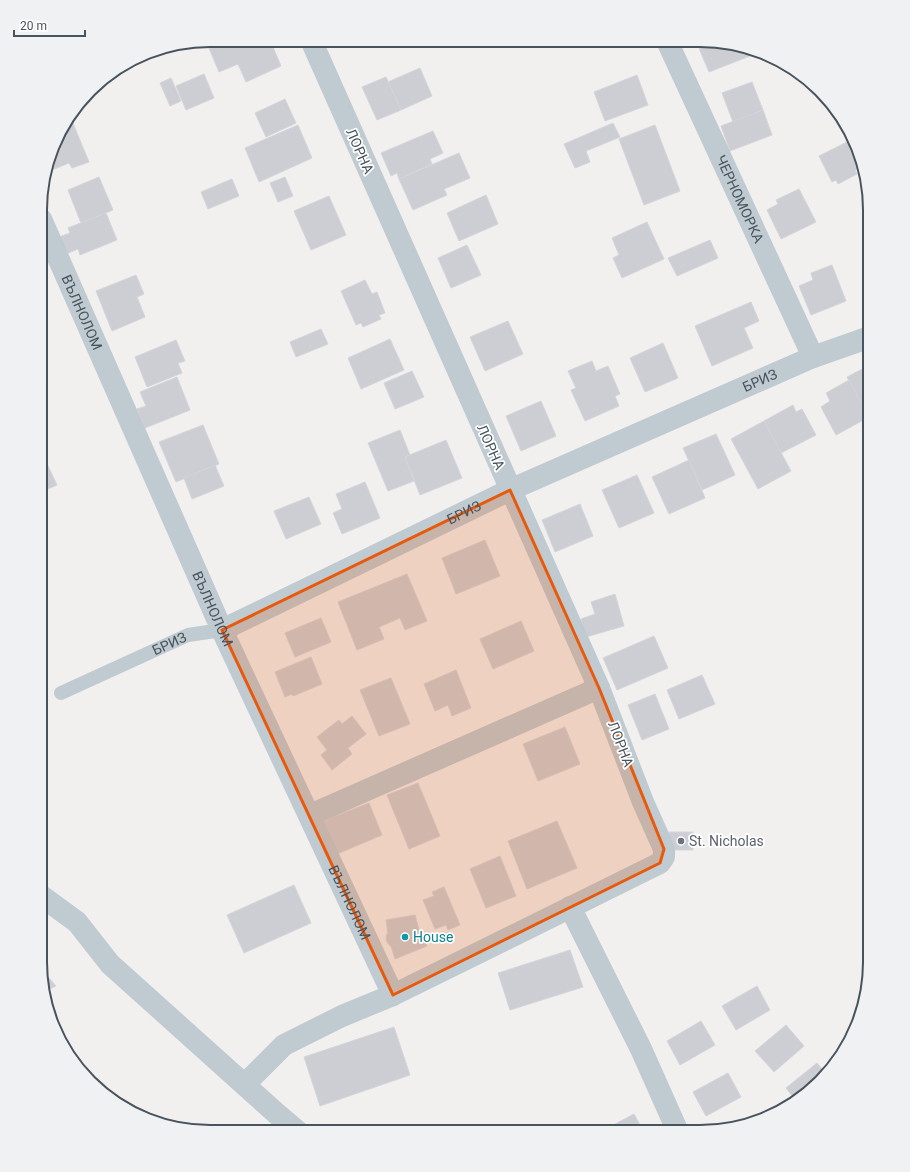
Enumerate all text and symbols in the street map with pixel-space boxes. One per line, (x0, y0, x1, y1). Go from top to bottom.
scale bar (14, 12, 85, 38)
text: 20 m (20, 19, 47, 33)
street label: ЛОРНА (343, 126, 377, 176)
street label: ЧЕРНОМОРКА (713, 153, 767, 245)
street label: ВЪЛНОЛОМ (59, 272, 106, 352)
street label: БРИЗ (740, 366, 779, 395)
street label: ЛОРНА (474, 422, 508, 472)
street label: БРИЗ (444, 497, 484, 527)
street label: ВЪЛНОЛОМ (189, 569, 237, 649)
street label: БРИЗ (150, 629, 189, 658)
street label: ЛОРНА (605, 719, 637, 769)
place label: St. Nicholas (689, 833, 764, 849)
marker: St. Nicholas (676, 836, 686, 846)
street label: ВЪЛНОЛОМ (325, 863, 374, 942)
place label: House (413, 929, 453, 945)
marker: House (400, 932, 410, 942)

